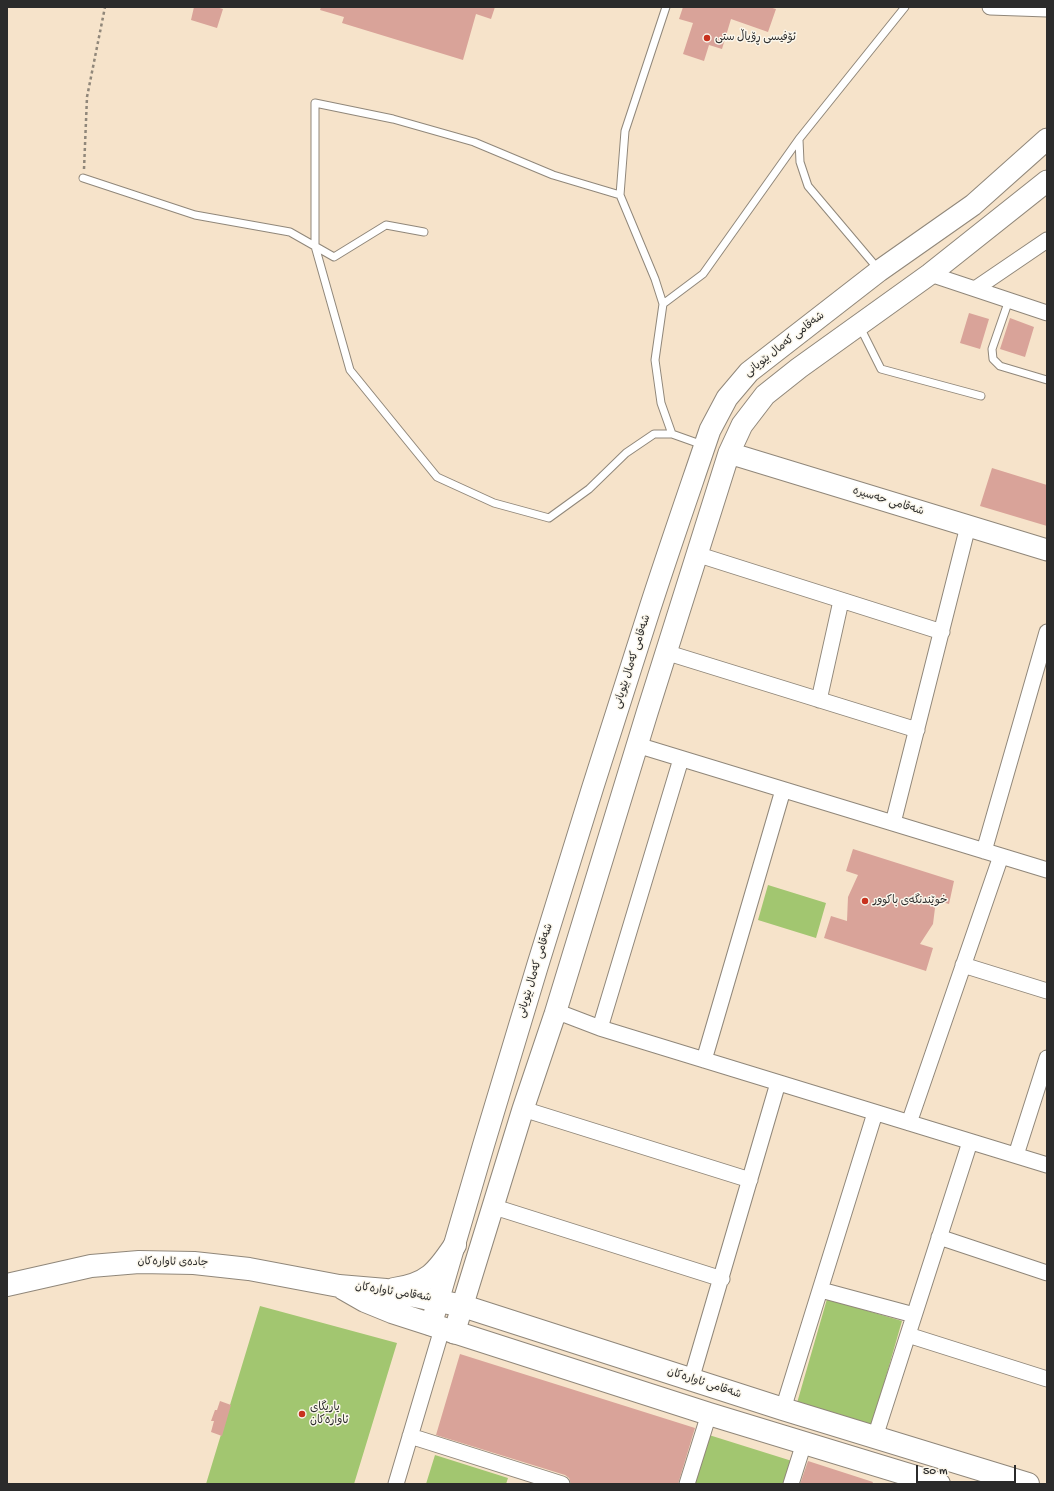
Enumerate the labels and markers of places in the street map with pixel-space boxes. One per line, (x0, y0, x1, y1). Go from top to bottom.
place label: ئۆفیسی ڕۆیاڵ ستی (715, 31, 796, 45)
marker: ئۆفیسی ڕۆیاڵ ستی (702, 33, 712, 43)
place label: خوێندنگەی باکوور (873, 894, 947, 908)
marker: خوێندنگەی باکوور (860, 896, 870, 906)
place label: یاریگای ئاوارەکان (310, 1401, 348, 1427)
marker: یاریگای ئاوارەکان (297, 1409, 307, 1419)

